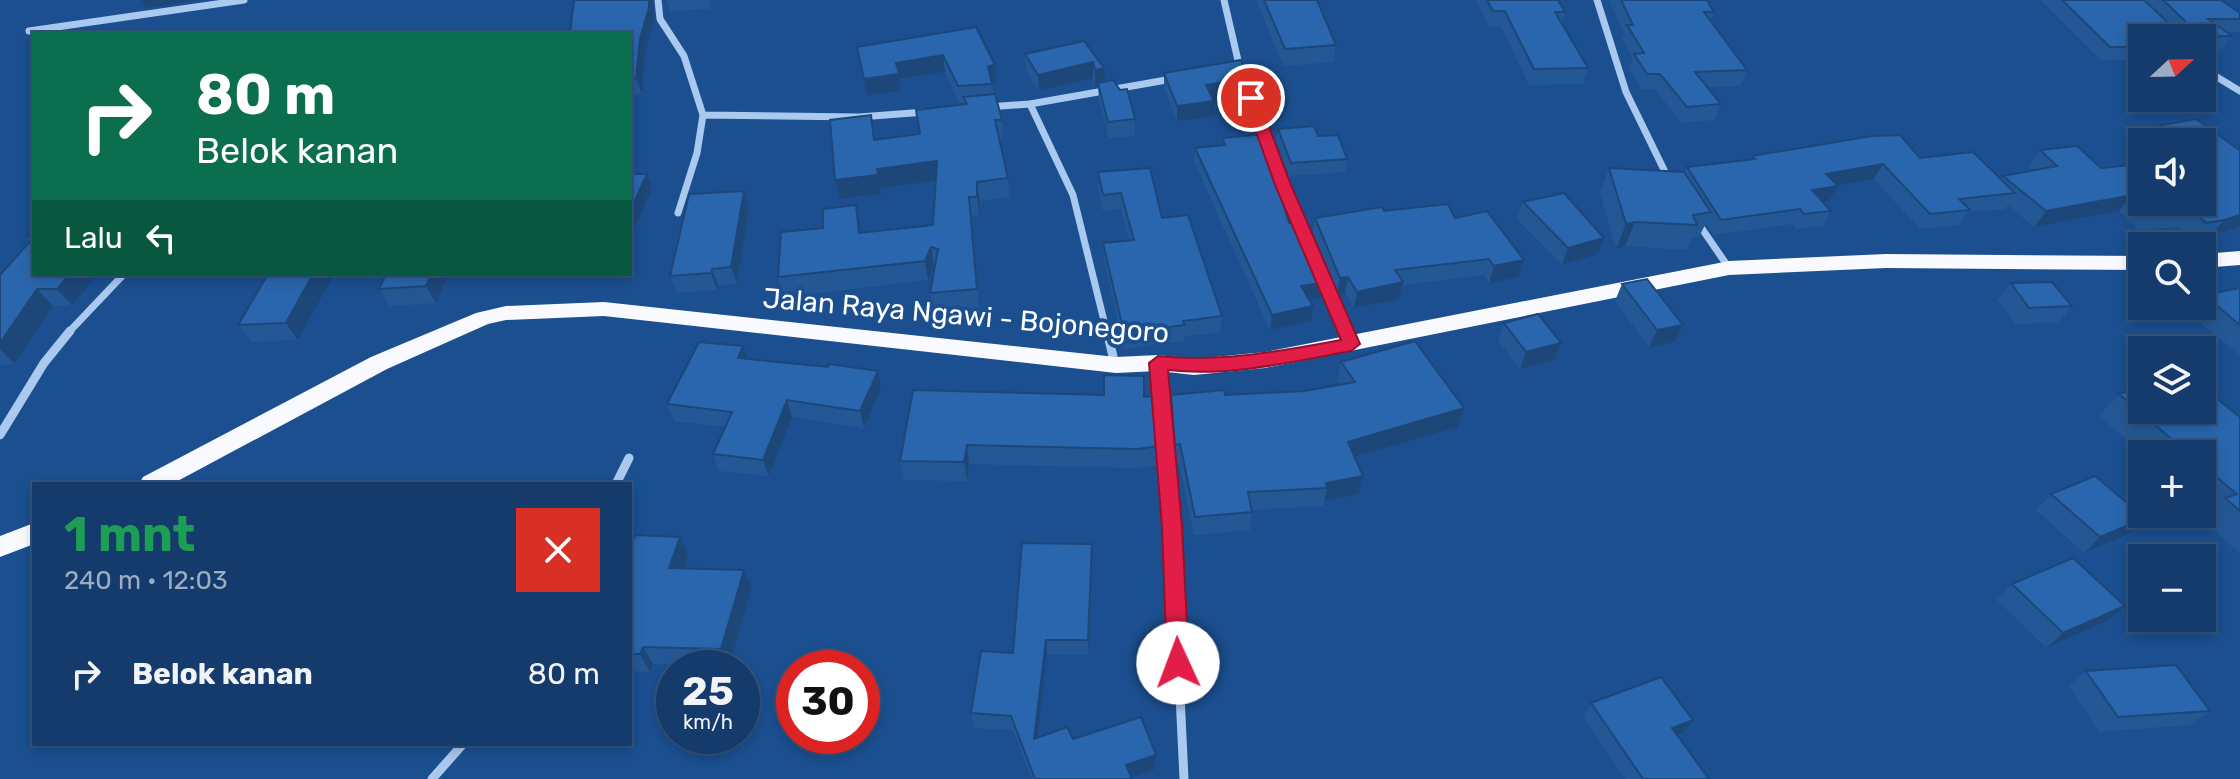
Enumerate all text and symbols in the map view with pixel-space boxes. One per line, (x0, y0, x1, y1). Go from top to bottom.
north arrow (2128, 24, 2216, 112)
map controls (2128, 24, 2216, 632)
text: 80 m (196, 62, 335, 128)
icon: right (64, 64, 168, 168)
pin (1217, 64, 1285, 132)
icon: arrive (1229, 76, 1273, 120)
button: sound (2128, 128, 2216, 216)
text: Belok kanan (196, 129, 398, 172)
icon: left (139, 216, 183, 260)
text: Lalu (64, 220, 123, 256)
button: search (2128, 232, 2216, 320)
street label: Jalan Raya Ngawi - Bojonegoro (761, 281, 1171, 350)
button: layers (2128, 336, 2216, 424)
button: + (2128, 440, 2216, 528)
text: 1 mnt (64, 506, 195, 563)
button: close (516, 508, 600, 592)
button: − (2128, 544, 2216, 632)
text: 240 m · 12:03 (64, 565, 228, 596)
position arrow (1136, 621, 1220, 705)
speed limit sign: 30 (776, 650, 880, 754)
icon: right (64, 652, 108, 696)
text: Belok kanan (132, 656, 313, 692)
text: 80 m (528, 656, 600, 692)
text: 25 (682, 668, 734, 715)
text: km/h (683, 710, 733, 734)

